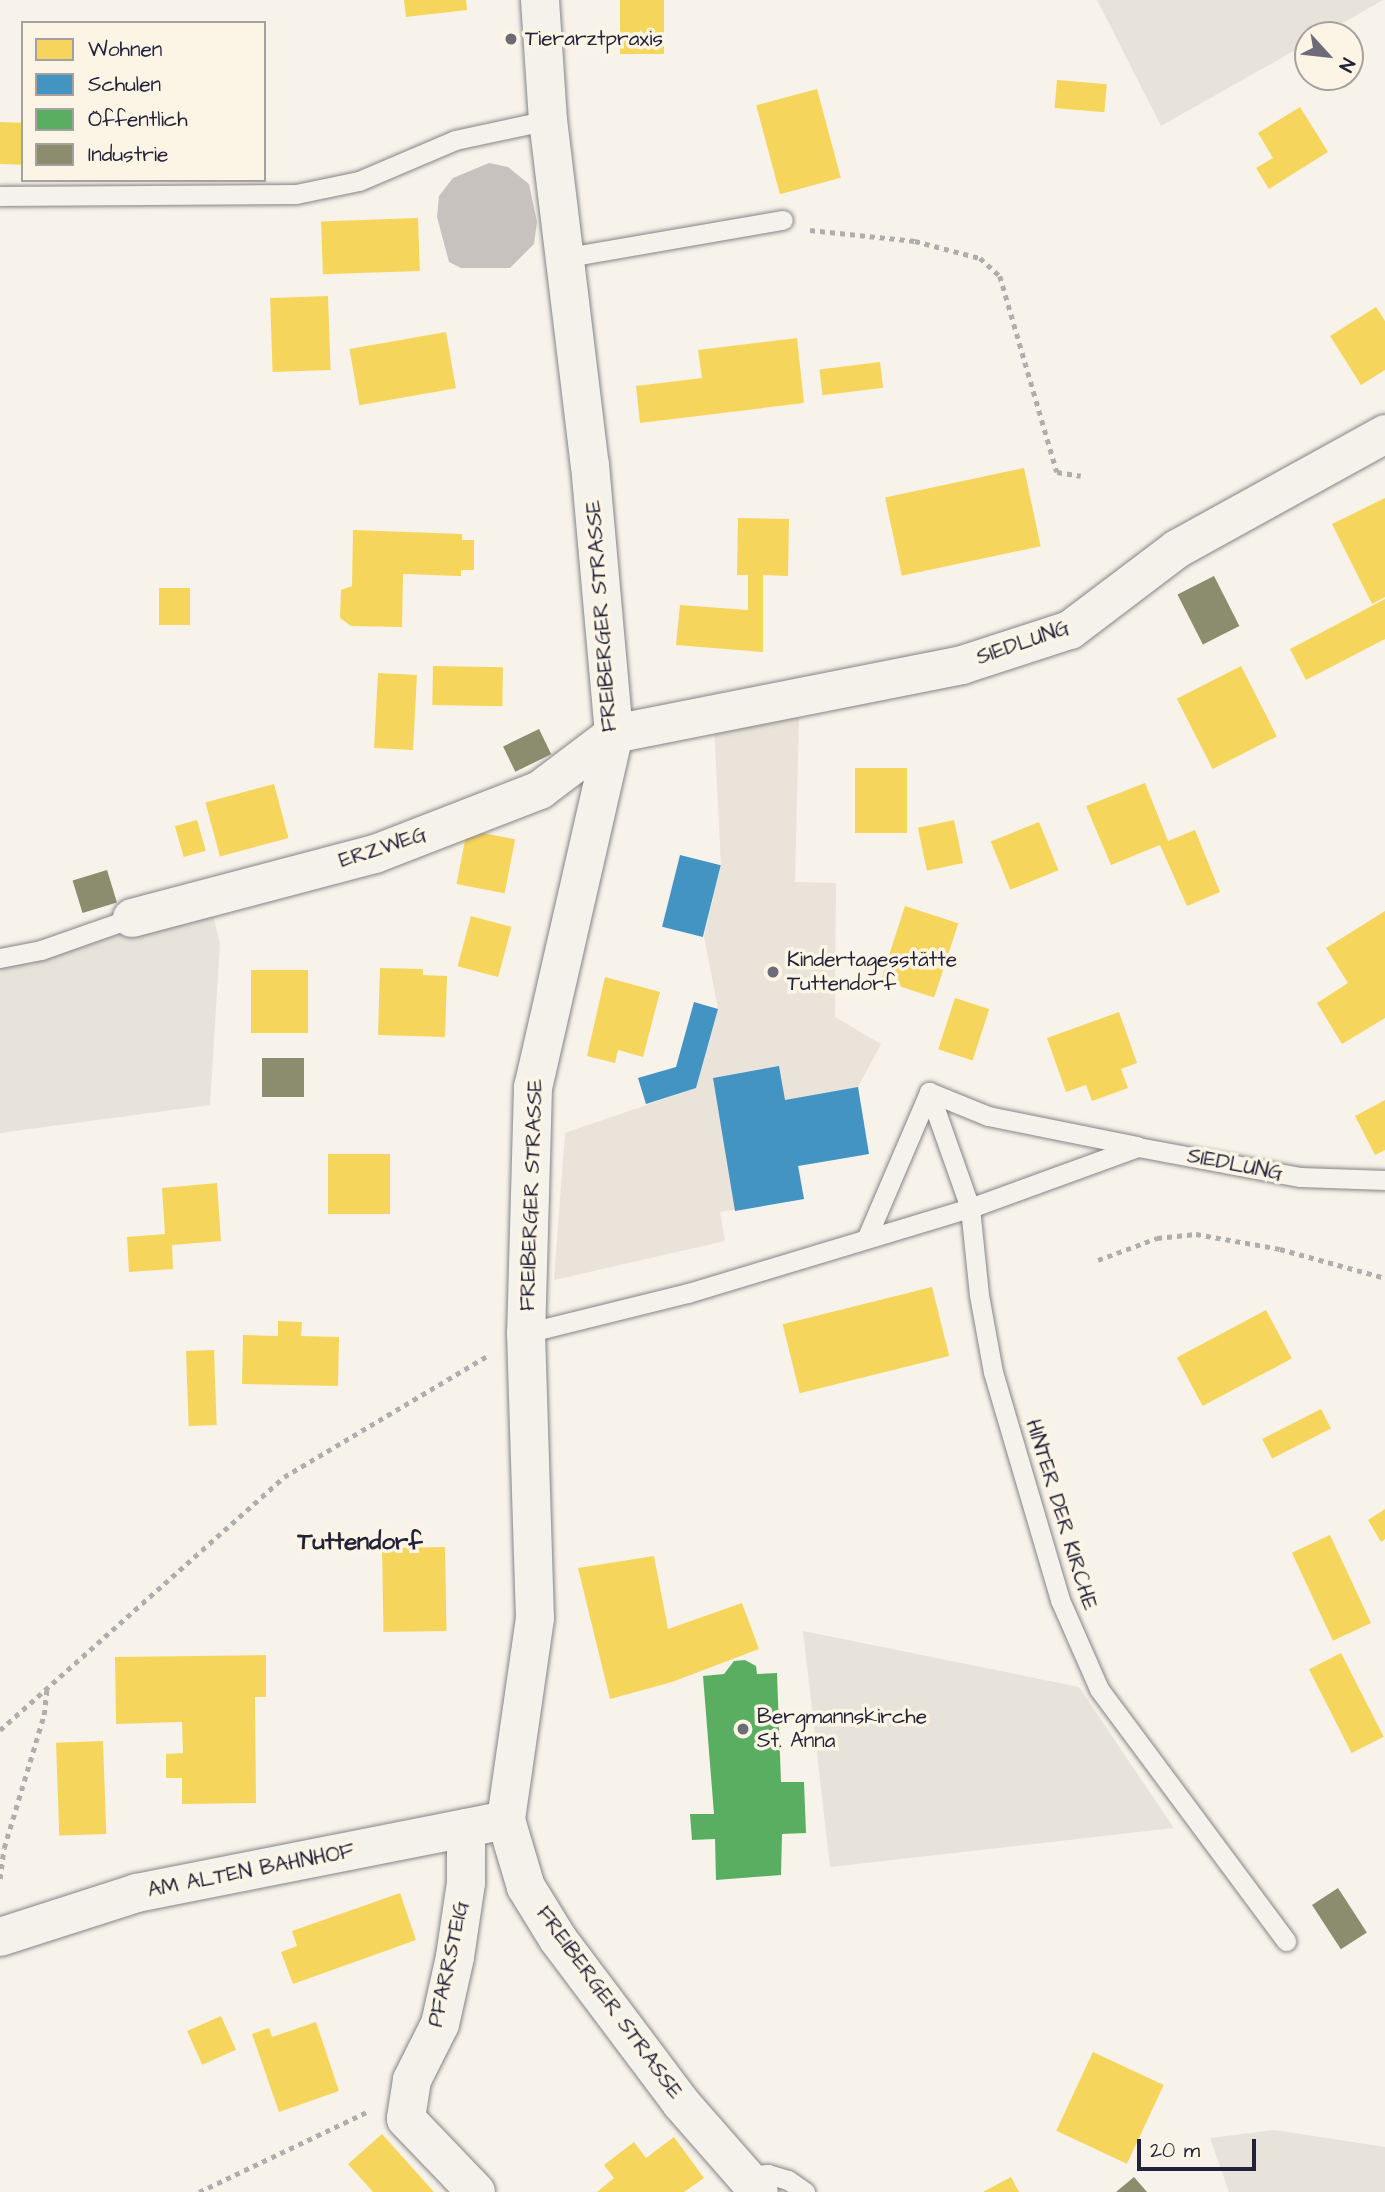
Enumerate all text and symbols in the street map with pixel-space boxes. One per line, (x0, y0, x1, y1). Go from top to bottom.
legend (21, 21, 266, 182)
north arrow (1294, 21, 1364, 91)
place label: Tierarztpraxis (525, 26, 663, 52)
marker: Tierarztpraxis (503, 31, 519, 47)
text: Wohnen (88, 35, 162, 64)
text: N (1332, 53, 1361, 76)
text: Schulen (88, 70, 161, 99)
text: Öffentlich (88, 105, 188, 134)
text: Industrie (88, 140, 168, 169)
street label: FREIBERGER STRASSE (581, 499, 623, 733)
street label: SIEDLUNG (973, 615, 1073, 671)
street label: ERZWEG (336, 822, 430, 874)
place label: Kindertagesstätte Tuttendorf (787, 947, 957, 997)
marker: Kindertagesstätte Tuttendorf (765, 964, 781, 980)
street label: FREIBERGER STRASSE (515, 1079, 549, 1311)
street label: SIEDLUNG (1185, 1143, 1285, 1187)
street label: HINTER DER KIRCHE (1020, 1417, 1102, 1613)
district label: Tuttendorf (298, 1529, 422, 1557)
place label: Bergmannskirche St. Anna (757, 1704, 927, 1754)
marker: Bergmannskirche St. Anna (735, 1721, 751, 1737)
street label: AM ALTEN BAHNHOF (146, 1839, 356, 1903)
street label: PFARRSTEIG (423, 1899, 475, 2029)
street label: FREIBERGER STRASSE (531, 1902, 687, 2104)
scale bar (1140, 2126, 1259, 2170)
text: 20 m (1150, 2136, 1200, 2165)

